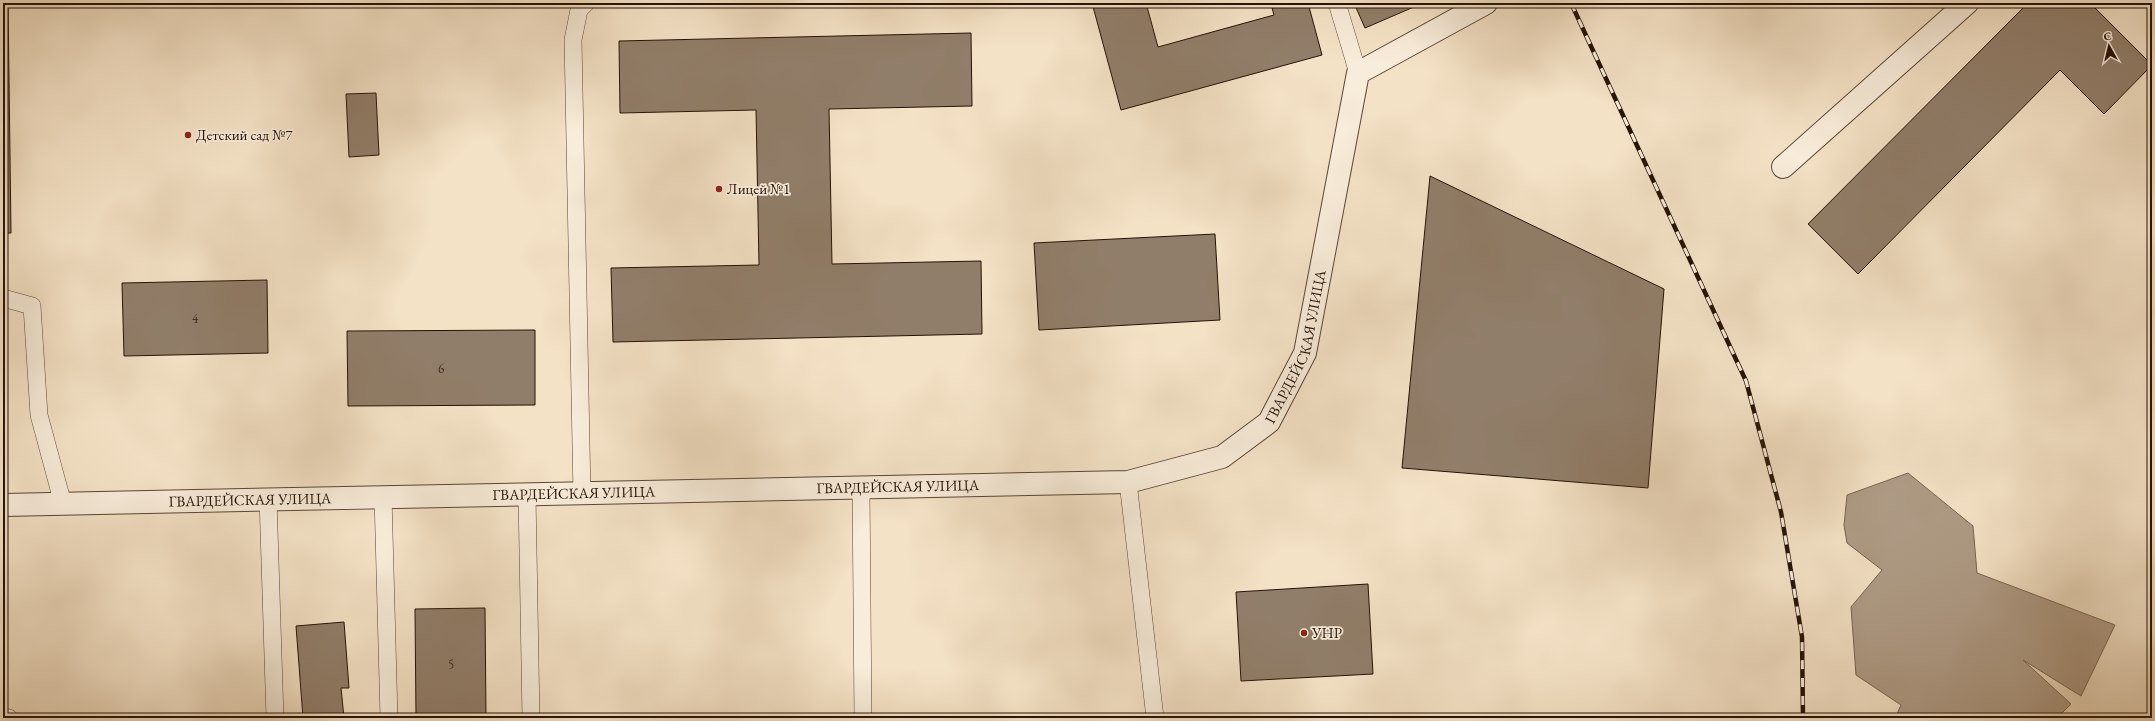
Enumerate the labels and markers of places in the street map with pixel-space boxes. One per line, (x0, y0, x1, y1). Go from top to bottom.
place label: Детский сад №7 (196, 125, 293, 144)
marker: Детский сад №7 (183, 130, 193, 140)
place label: Лицей №1 (727, 179, 790, 198)
marker: Лицей №1 (714, 184, 724, 194)
place label: УНР (1311, 623, 1342, 642)
marker: УНР (1299, 628, 1309, 638)

